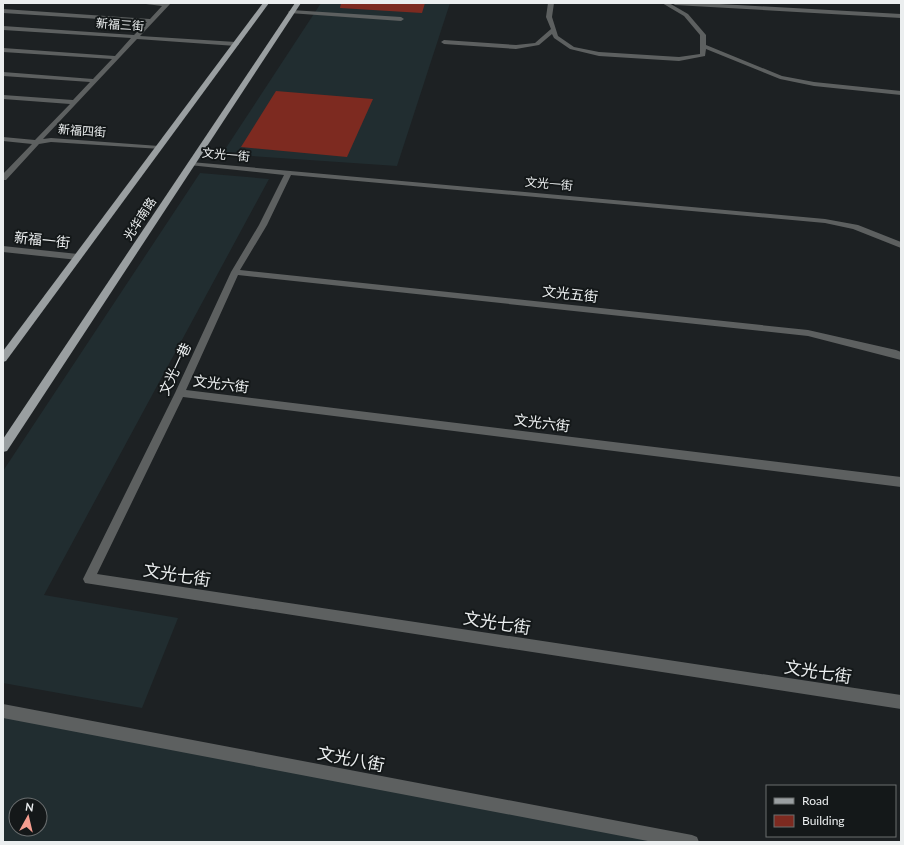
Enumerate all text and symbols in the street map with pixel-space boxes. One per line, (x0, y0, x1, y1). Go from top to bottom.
street label: 新福三街 (96, 15, 145, 34)
street label: 新福四街 (58, 121, 107, 140)
street label: 文光一街 (201, 145, 251, 164)
street label: 文光一街 (524, 174, 574, 193)
street label: 光华南路 (120, 195, 159, 243)
street label: 新福一街 (13, 228, 71, 251)
street label: 文光五街 (541, 282, 599, 305)
street label: 文光一巷 (155, 340, 194, 398)
street label: 文光六街 (192, 372, 250, 395)
street label: 文光六街 (513, 411, 571, 434)
street label: 文光七街 (142, 559, 212, 590)
street label: 文光七街 (462, 607, 532, 638)
street label: 文光七街 (783, 656, 853, 687)
street label: 文光八街 (316, 742, 386, 775)
legend (766, 785, 896, 837)
text: Road (802, 793, 829, 808)
north arrow (8, 797, 48, 837)
text: N (24, 800, 35, 814)
text: Building (802, 813, 845, 828)

